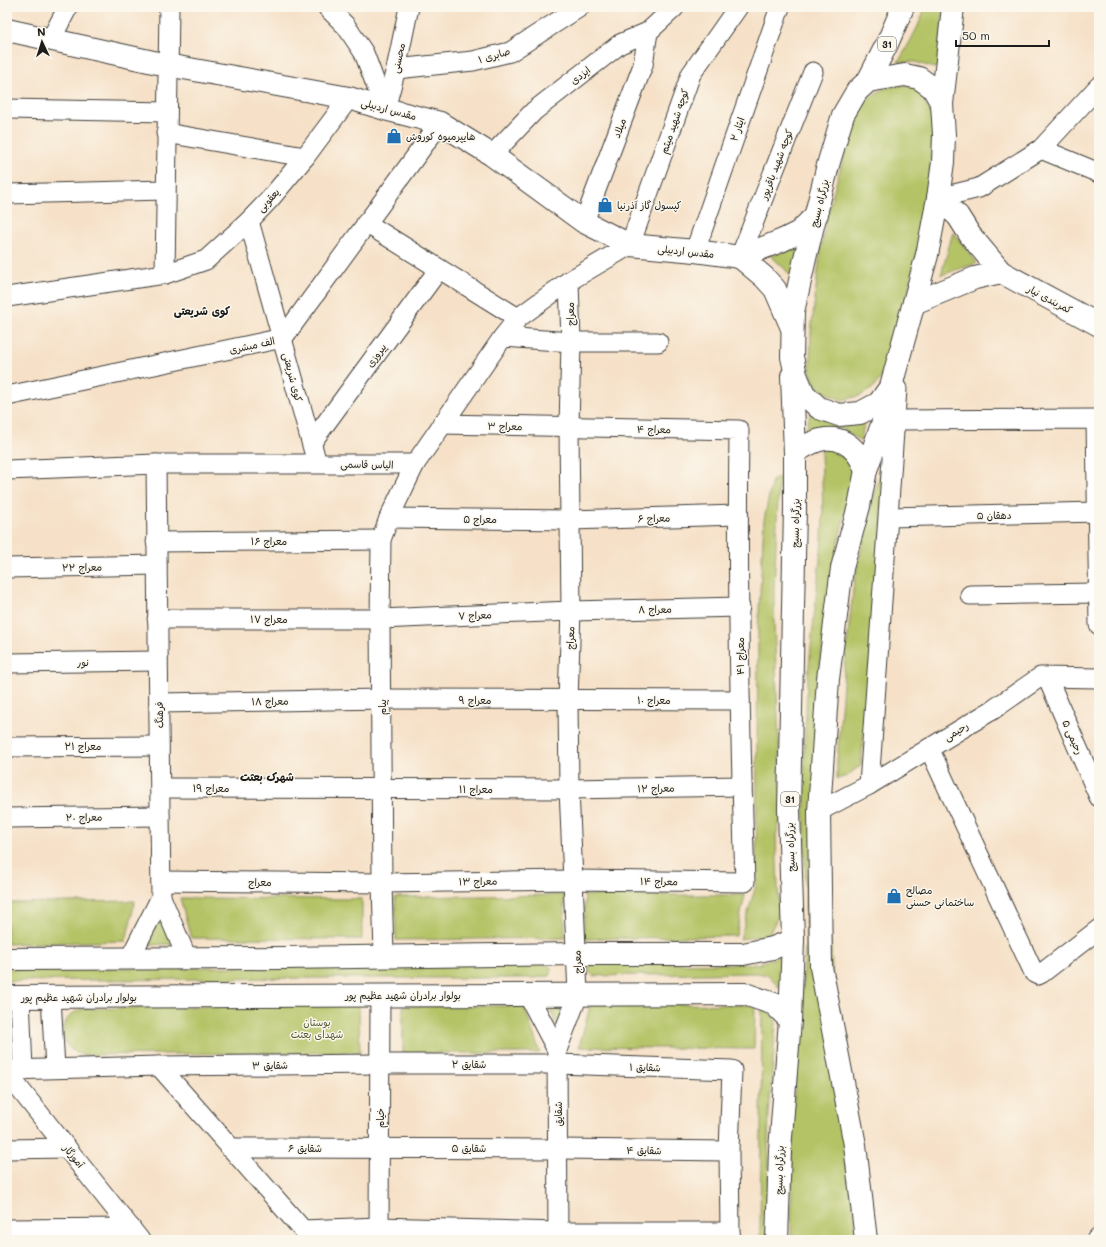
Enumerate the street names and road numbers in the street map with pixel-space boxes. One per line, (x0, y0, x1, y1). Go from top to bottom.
road number: 31 (878, 37, 896, 51)
street label: محسنی (388, 41, 409, 75)
street label: صابری ۱ (476, 44, 512, 66)
street label: ایزدی (567, 63, 593, 87)
street label: کوچه شهید میثم (656, 87, 693, 156)
street label: مقدس اردبیلی (359, 95, 418, 124)
street label: ایثار ۲ (726, 115, 748, 143)
street label: میلاد (609, 116, 629, 140)
street label: کوچه شهید باقرپور (756, 127, 796, 202)
street label: بزرگراه بسیج (806, 177, 833, 229)
street label: یعقوبی (254, 185, 283, 216)
street label: مقدس اردبیلی (657, 241, 715, 262)
street label: کمربندی نیار (1024, 281, 1075, 317)
street label: معراج (563, 302, 578, 326)
street label: الف مبشری (228, 333, 276, 357)
street label: پیروزی (363, 340, 389, 370)
street label: کوی شریعتی (279, 351, 306, 403)
street label: معراج ۳ (487, 419, 523, 434)
street label: معراج ۴ (637, 422, 671, 437)
street label: الیاس قاسمی (340, 457, 394, 472)
street label: بزرگراه بسیج (788, 498, 803, 548)
street label: دهقان ۵ (976, 508, 1012, 522)
street label: معراج ۶ (637, 510, 671, 527)
street label: معراج ۵ (463, 512, 497, 527)
street label: معراج ۱۶ (251, 534, 287, 549)
street label: معراج ۲۲ (62, 560, 102, 575)
street label: معراج ۸ (638, 602, 672, 617)
street label: معراج ۷ (458, 607, 492, 624)
street label: معراج ۱۷ (250, 612, 288, 627)
street label: معراج (563, 626, 578, 650)
street label: معراج ۴۱ (733, 637, 748, 675)
street label: نور (76, 655, 89, 669)
street label: معراج ۹ (459, 693, 492, 708)
street label: معراج ۱۰ (637, 693, 671, 708)
street label: معراج ۱۸ (251, 694, 289, 709)
street label: پیام (375, 699, 390, 715)
street label: فرهنگ (152, 702, 166, 728)
street label: رحیمی (941, 718, 972, 745)
street label: رحیمی ۵ (1058, 718, 1087, 757)
street label: معراج ۲۱ (64, 739, 102, 754)
street label: معراج ۱۹ (193, 781, 229, 796)
street label: معراج ۱۲ (637, 781, 675, 796)
street label: معراج ۱۱ (459, 782, 493, 797)
road number: 31 (781, 792, 799, 806)
street label: معراج ۲۰ (66, 810, 103, 825)
street label: بزرگراه بسیج (782, 822, 799, 872)
street label: معراج ۱۳ (459, 874, 497, 889)
street label: معراج ۱۴ (640, 874, 678, 889)
street label: معراج (248, 875, 272, 890)
street label: معراج (570, 950, 585, 974)
street label: بولوار برادران شهید عظیم‌ پور (344, 988, 461, 1003)
street label: بولوار برادران شهید عظیم‌ پور (20, 990, 137, 1005)
street label: شقایق ۲ (452, 1057, 487, 1071)
street label: شقایق ۳ (252, 1058, 288, 1072)
street label: شقایق ۱ (629, 1059, 661, 1075)
street label: شقایق (551, 1101, 565, 1126)
street label: خیام (373, 1108, 388, 1128)
street label: آموزگار (60, 1141, 88, 1171)
street label: شقایق ۶ (288, 1141, 322, 1155)
street label: شقایق ۵ (452, 1141, 487, 1155)
street label: شقایق ۴ (626, 1143, 662, 1157)
street label: بزرگراه بسیج (771, 1145, 788, 1195)

